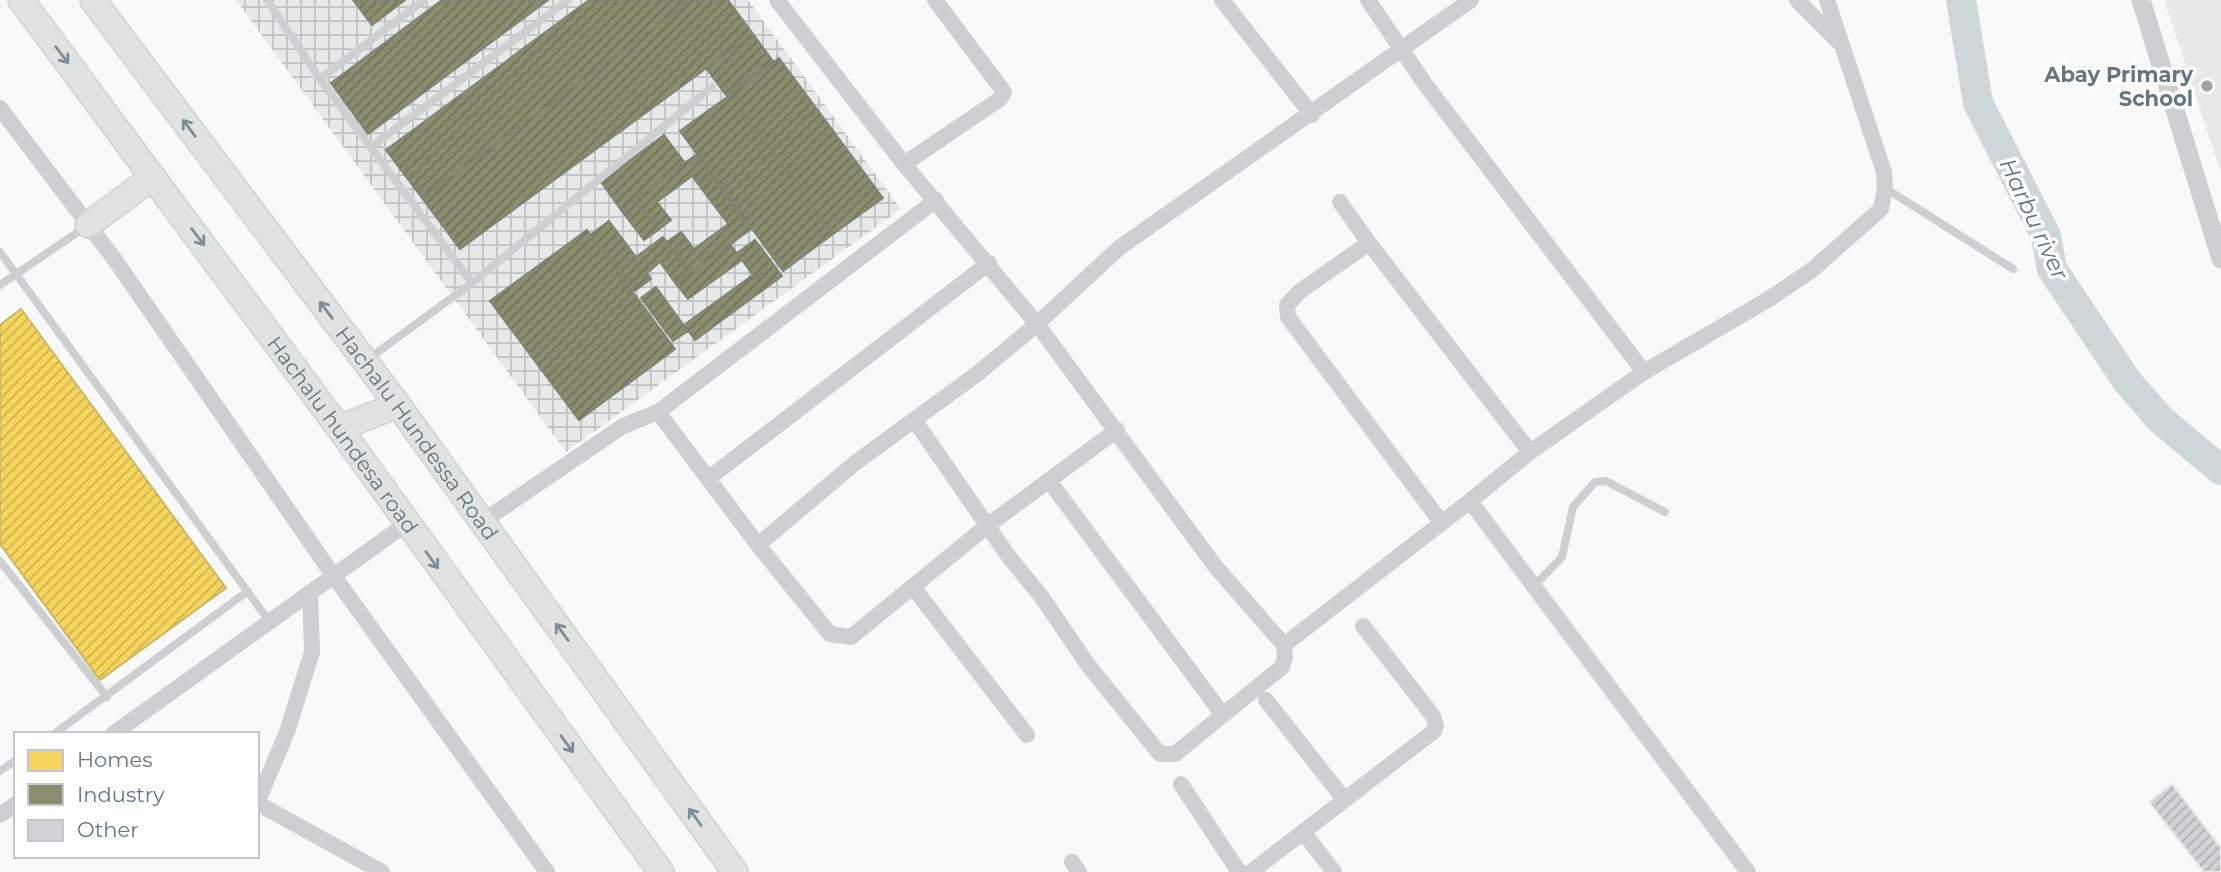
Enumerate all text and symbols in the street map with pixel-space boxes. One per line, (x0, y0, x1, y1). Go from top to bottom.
one-way arrow (54, 45, 69, 64)
place label: Abay Primary School (2043, 62, 2193, 111)
marker: Abay Primary School (2199, 78, 2215, 94)
one-way arrow (182, 119, 197, 138)
water label: Harbu river (1994, 154, 2075, 285)
one-way arrow (191, 227, 205, 246)
one-way arrow (318, 302, 333, 320)
street label: Hachalu Hundessa Road (331, 321, 504, 545)
street label: Hachalu hundesa road (262, 331, 424, 538)
one-way arrow (425, 550, 440, 569)
one-way arrow (555, 623, 569, 642)
legend (14, 732, 259, 858)
one-way arrow (559, 734, 574, 752)
text: Homes (77, 747, 152, 772)
text: Industry (77, 782, 165, 807)
one-way arrow (687, 808, 702, 827)
text: Other (77, 817, 139, 842)

